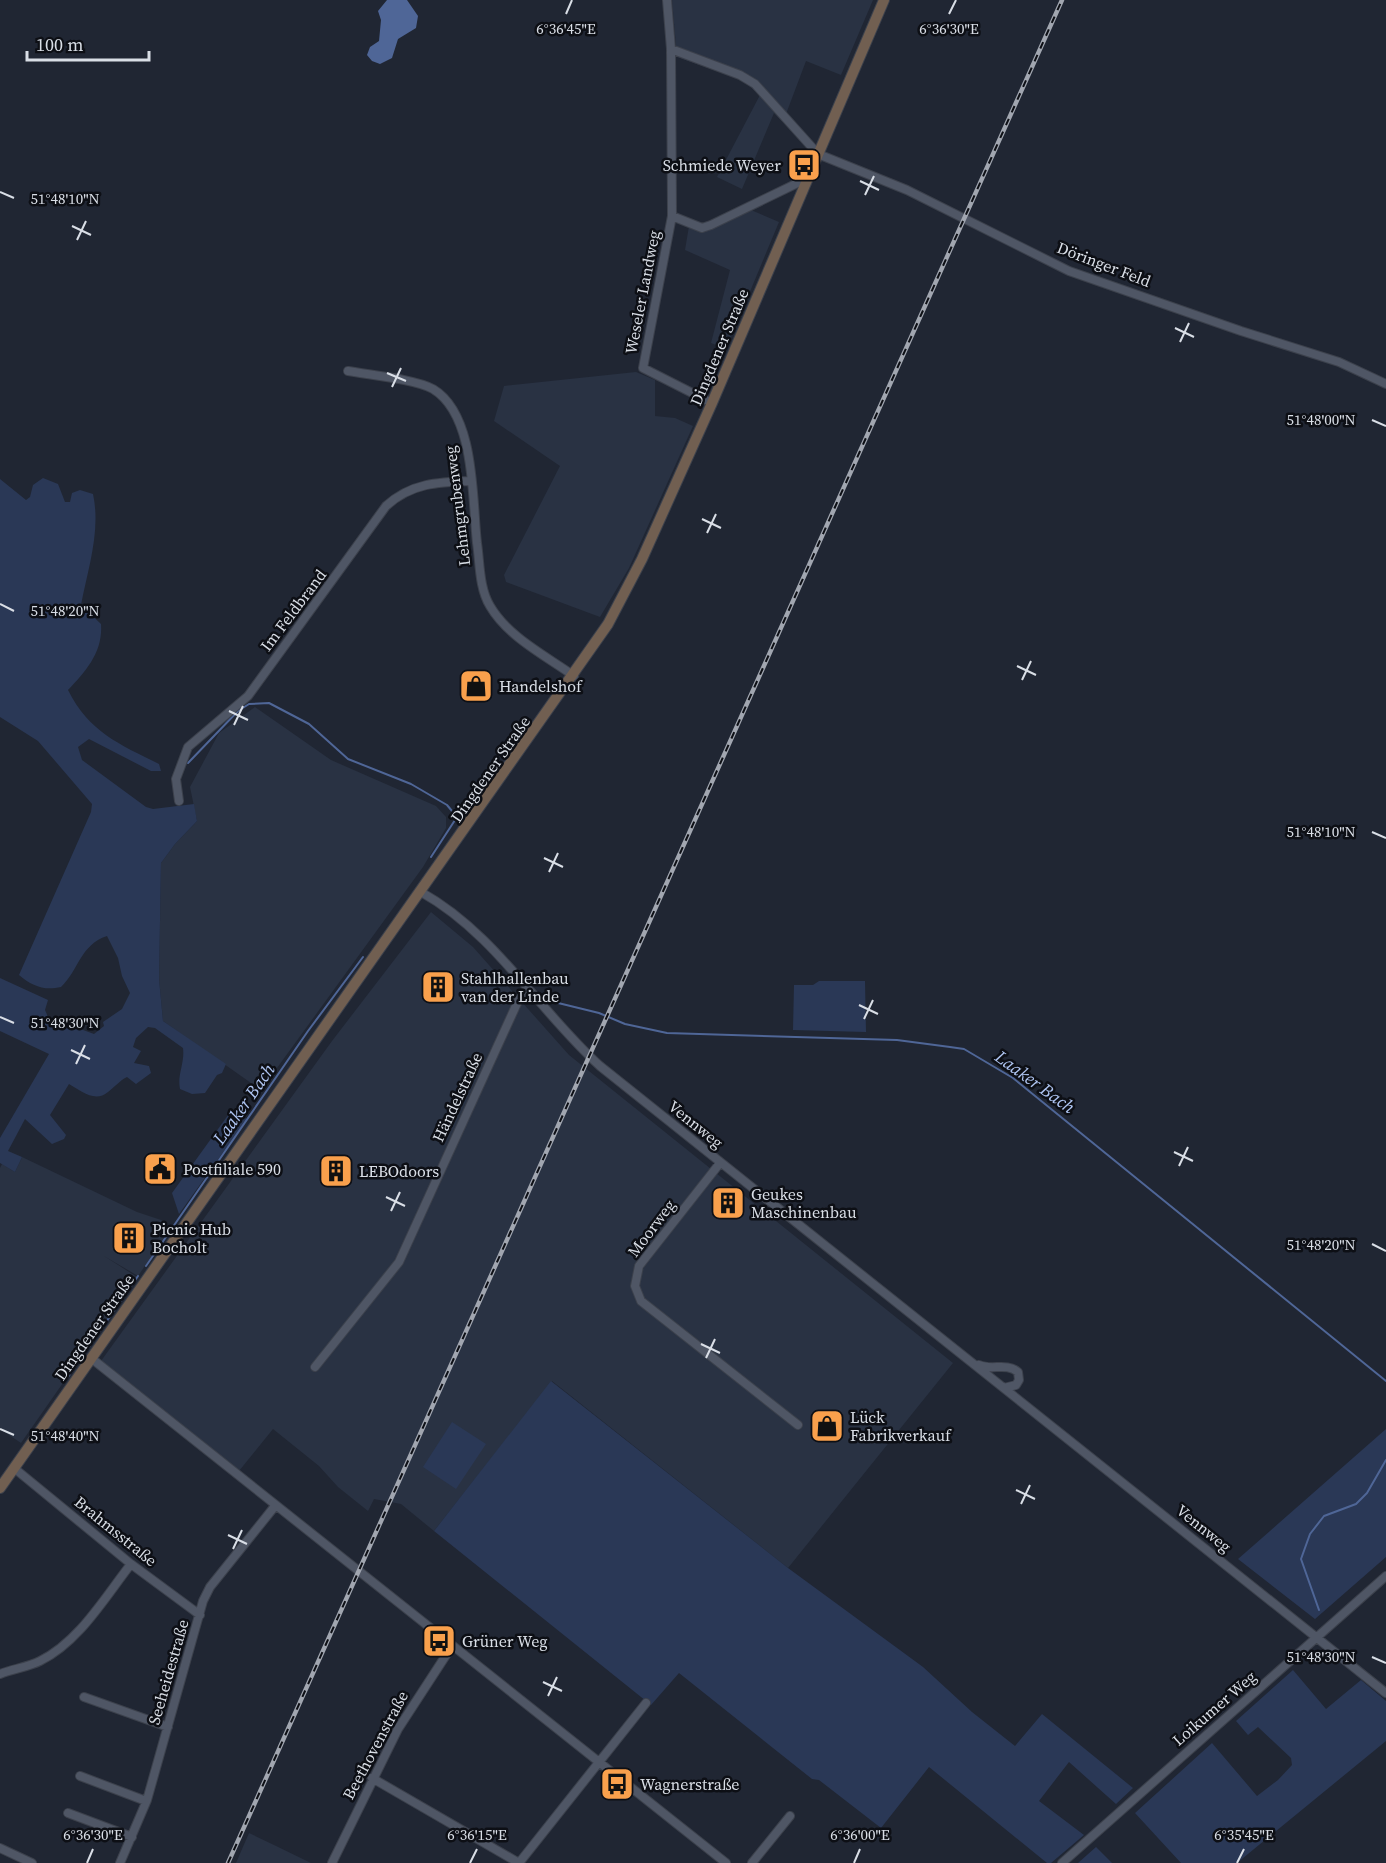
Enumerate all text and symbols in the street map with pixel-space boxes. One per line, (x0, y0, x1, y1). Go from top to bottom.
text: 6°36'45"E (536, 18, 596, 39)
text: 6°36'30"E (919, 18, 979, 39)
scale bar (27, 24, 148, 62)
text: 100 m (36, 32, 83, 57)
bus stop icon: Schmiede Weyer (786, 147, 822, 183)
place label: Schmiede Weyer (663, 154, 781, 176)
text: 51°48'10"N (30, 188, 100, 209)
street label: Weseler Landweg (619, 228, 665, 356)
street label: Döringer Feld (1054, 236, 1154, 292)
street label: Dingdener Straße (684, 285, 754, 409)
text: 51°48'00"N (1286, 409, 1356, 430)
street label: Lehmgrubenweg (439, 445, 475, 567)
street label: Im Feldbrand (255, 565, 331, 655)
text: 51°48'20"N (30, 600, 100, 621)
shop icon: Handelshof (458, 668, 494, 704)
place label: Handelshof (499, 675, 583, 697)
street label: Dingdener Straße (445, 711, 535, 827)
text: 51°48'10"N (1286, 821, 1356, 842)
place label: Stahlhallenbau van der Linde (461, 967, 569, 1007)
building icon: Stahlhallenbau van der Linde (420, 969, 456, 1005)
text: 51°48'30"N (30, 1012, 100, 1033)
water label: Laaker Bach (989, 1043, 1081, 1119)
street label: Händelstraße (427, 1049, 487, 1145)
water label: Laaker Bach (206, 1058, 281, 1150)
street label: Vennweg (664, 1095, 728, 1153)
public building icon: Postfiliale 590 (142, 1151, 178, 1187)
building icon: LEBOdoors (318, 1153, 354, 1189)
place label: Postfiliale 590 (183, 1158, 281, 1180)
place label: LEBOdoors (359, 1160, 439, 1182)
place label: Geukes Maschinenbau (751, 1183, 856, 1223)
building icon: Geukes Maschinenbau (710, 1185, 746, 1221)
street label: Moorweg (622, 1195, 680, 1261)
place label: Picnic Hub Bocholt (152, 1218, 231, 1258)
building icon: Picnic Hub Bocholt (111, 1220, 147, 1256)
text: 51°48'20"N (1286, 1234, 1356, 1255)
street label: Dingdener Straße (49, 1269, 139, 1385)
place label: Lück Fabrikverkauf (850, 1406, 952, 1446)
shop icon: Lück Fabrikverkauf (809, 1408, 845, 1444)
text: 51°48'40"N (30, 1425, 100, 1446)
street label: Brahmsstraße (70, 1491, 162, 1571)
street label: Vennweg (1172, 1499, 1236, 1557)
street label: Seeheidestraße (142, 1617, 194, 1727)
bus stop icon: Grüner Weg (421, 1623, 457, 1659)
place label: Grüner Weg (462, 1630, 548, 1652)
text: 51°48'30"N (1286, 1646, 1356, 1667)
street label: Loikumer Weg (1167, 1665, 1261, 1751)
street label: Beethovenstraße (337, 1687, 413, 1803)
bus stop icon: Wagnerstraße (599, 1766, 635, 1802)
place label: Wagnerstraße (640, 1773, 740, 1795)
text: 6°36'30"E (63, 1824, 123, 1845)
text: 6°36'15"E (447, 1824, 507, 1845)
text: 6°36'00"E (830, 1824, 890, 1845)
text: 6°35'45"E (1214, 1824, 1274, 1845)

